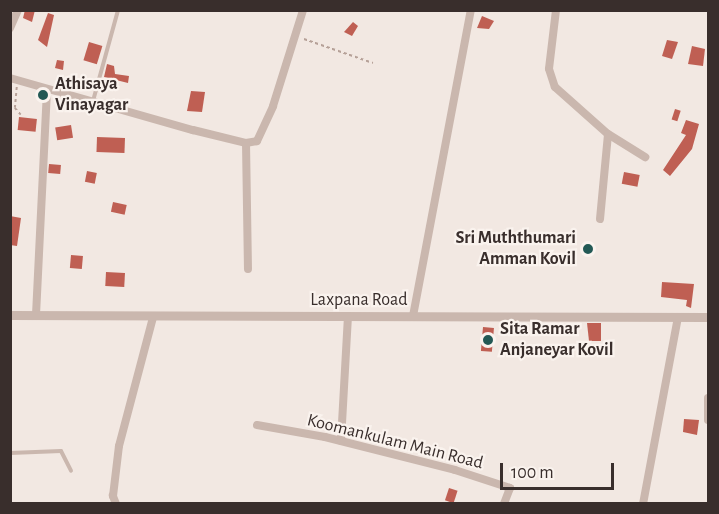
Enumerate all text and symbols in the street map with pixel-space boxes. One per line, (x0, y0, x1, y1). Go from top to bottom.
place label: Athisaya Vinayagar (55, 74, 128, 116)
marker: Athisaya Vinayagar (36, 88, 50, 102)
place label: Sri Muththumari Amman Kovil (455, 228, 576, 270)
marker: Sri Muththumari Amman Kovil (581, 242, 595, 256)
street label: Laxpana Road (310, 289, 408, 311)
place label: Sita Ramar Anjaneyar Kovil (500, 319, 613, 362)
marker: Sita Ramar Anjaneyar Kovil (481, 333, 495, 347)
street label: Koomankulam Main Road (305, 410, 485, 474)
scale bar (503, 451, 617, 489)
text: 100 m (511, 464, 554, 482)

